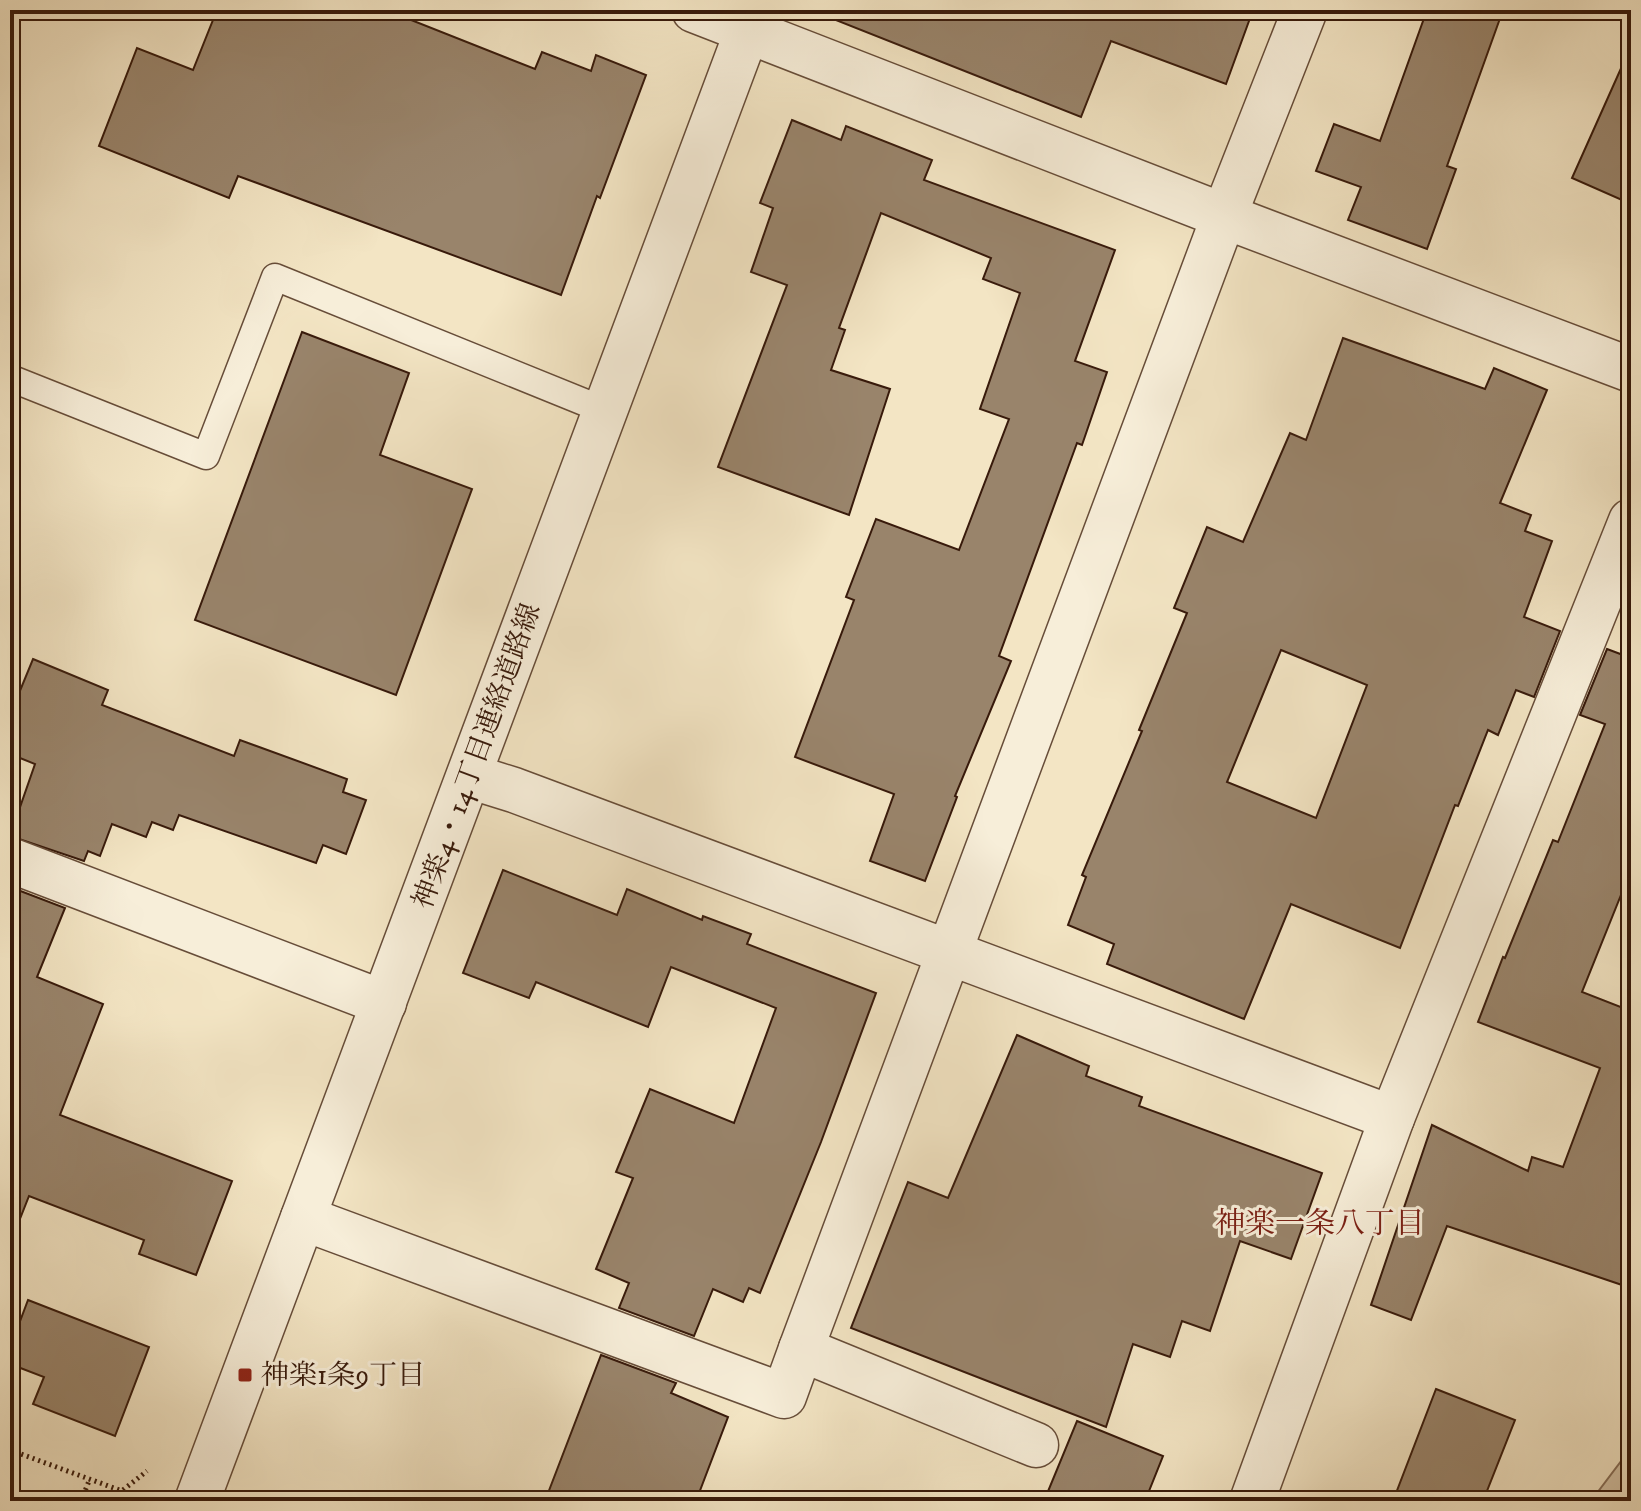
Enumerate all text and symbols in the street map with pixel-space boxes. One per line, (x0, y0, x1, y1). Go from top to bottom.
street label: 神楽4・14丁目連絡道路線 (405, 598, 549, 914)
district label: 神楽一条八丁目 (1215, 1206, 1425, 1243)
place label: 神楽1条9丁目 (261, 1358, 425, 1393)
marker: 神楽1条9丁目 (236, 1366, 254, 1384)

